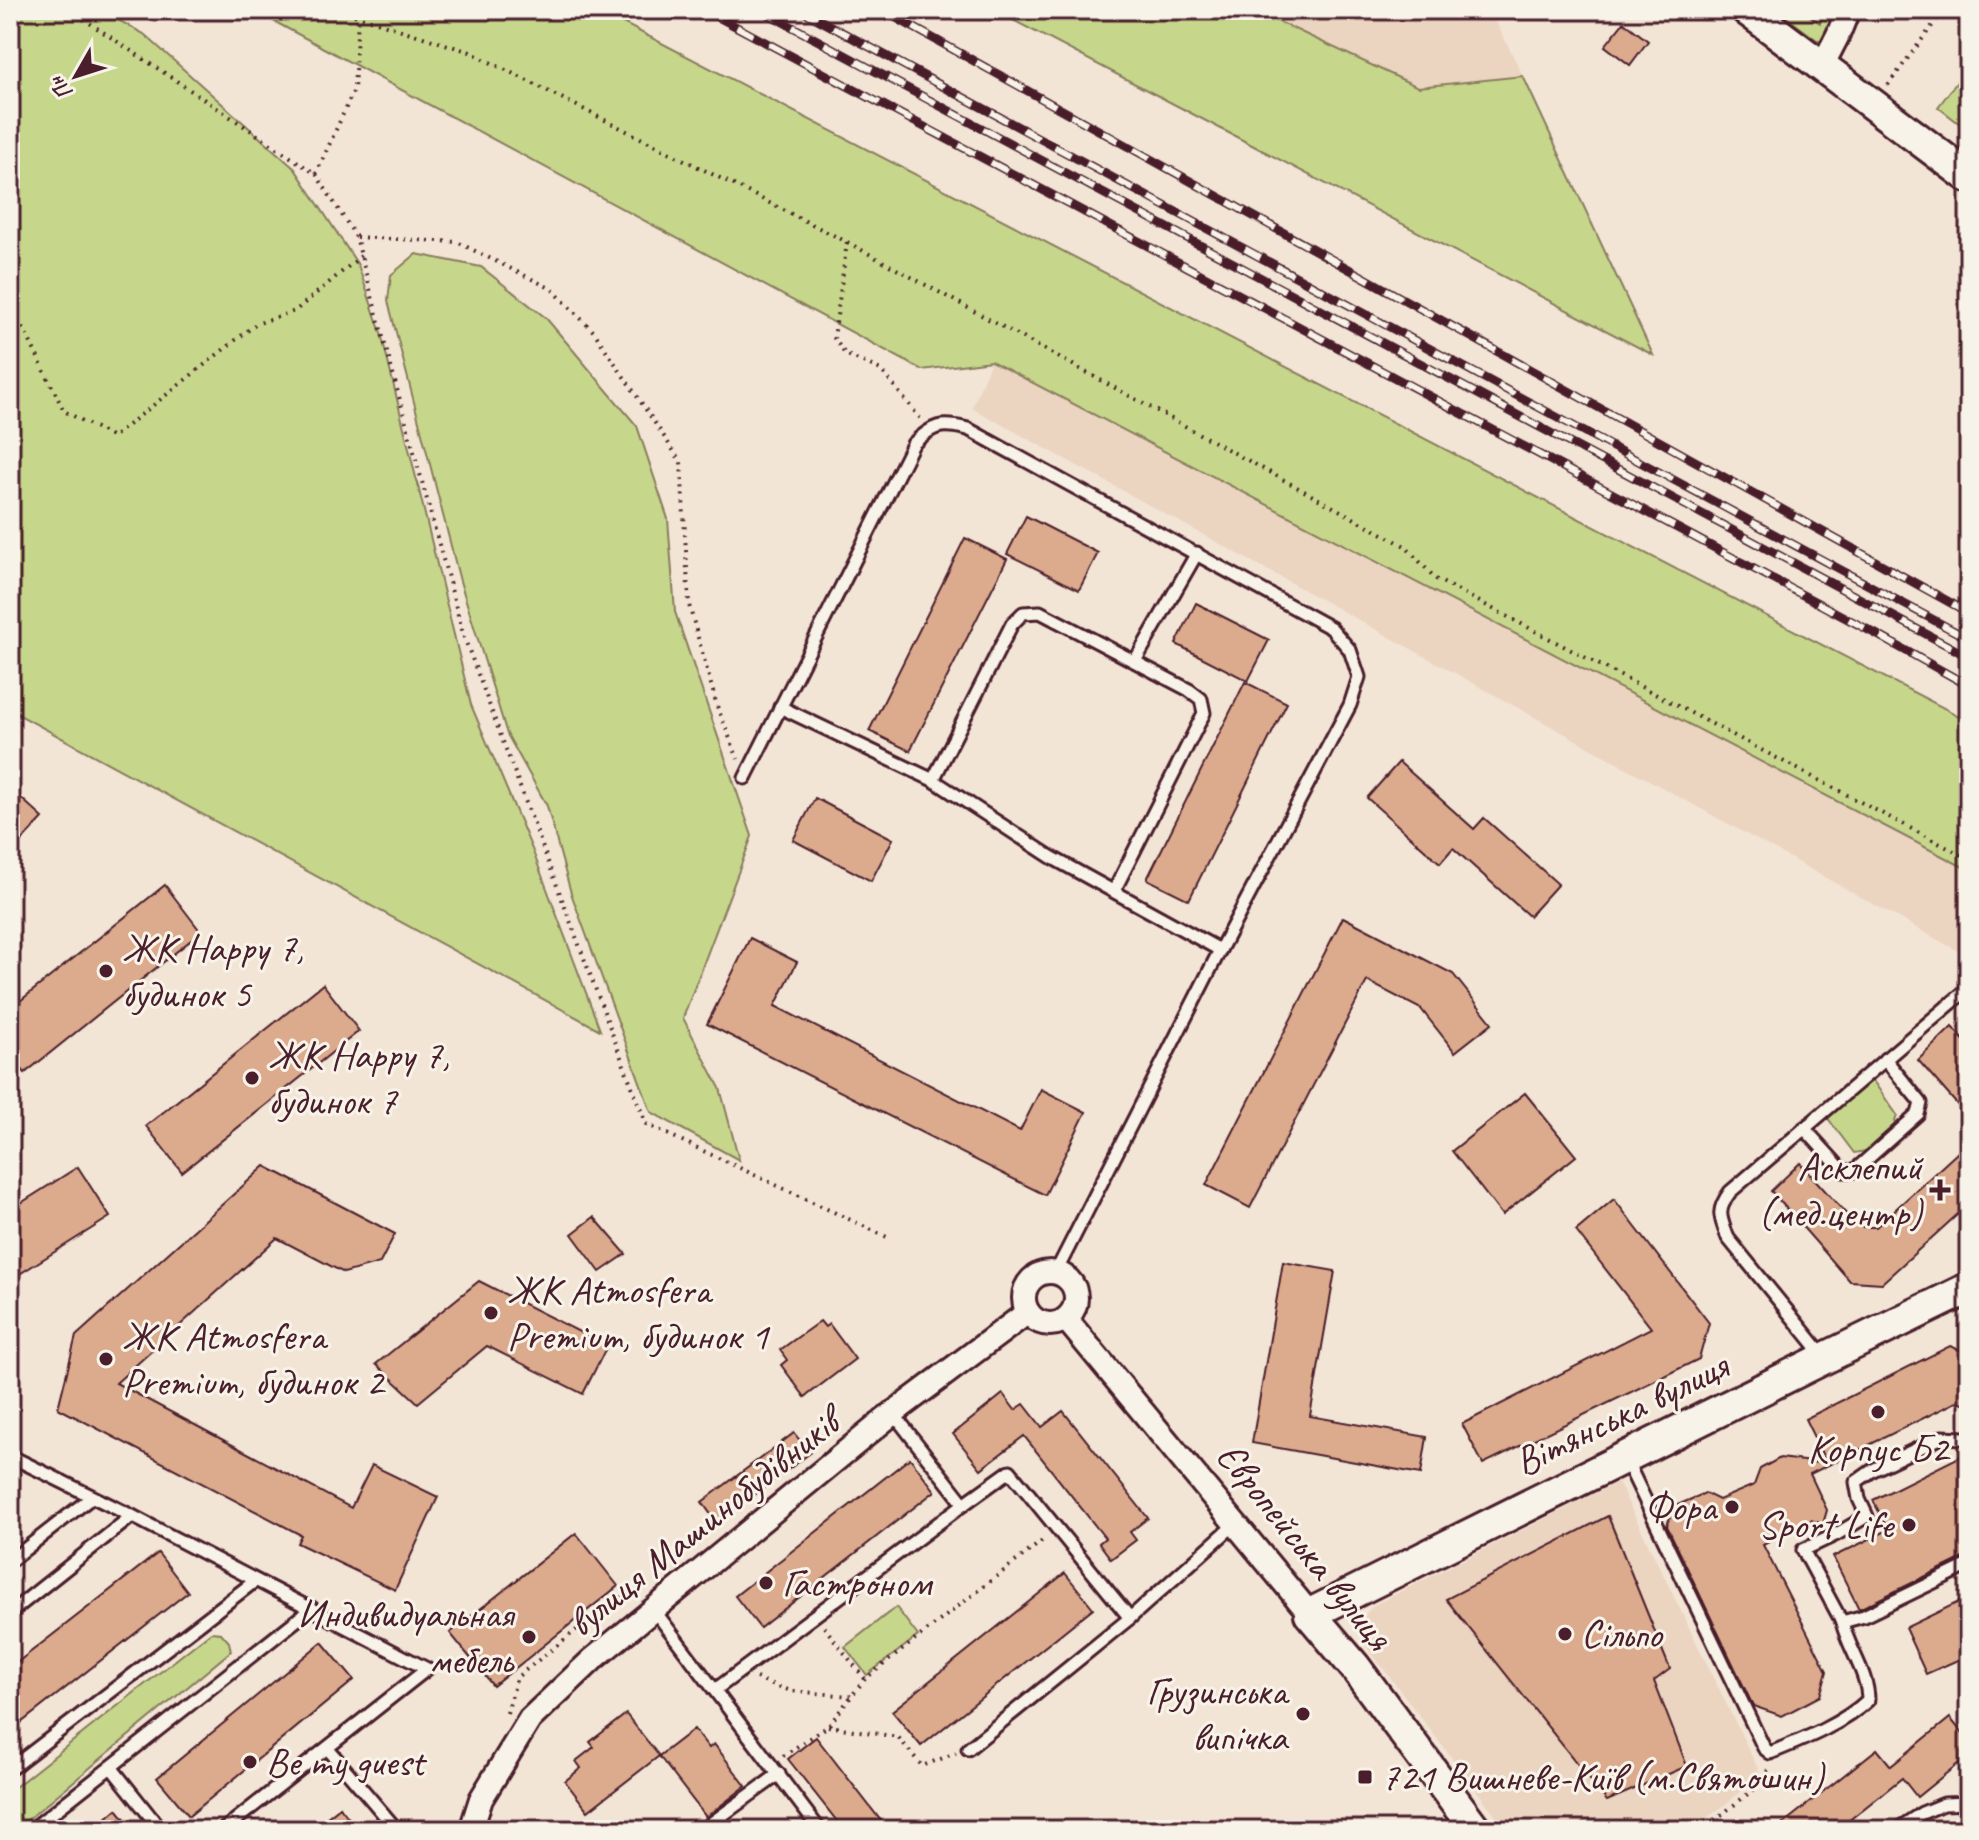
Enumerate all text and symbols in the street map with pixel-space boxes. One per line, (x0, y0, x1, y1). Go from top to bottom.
north arrow (36, 36, 116, 116)
text: Пн (42, 69, 79, 106)
place label: ЖК Happy 7, будинок 5 (122, 923, 304, 1019)
marker: ЖК Happy 7, будинок 5 (97, 962, 115, 980)
place label: ЖК Happy 7, будинок 7 (268, 1030, 450, 1126)
marker: ЖК Happy 7, будинок 7 (243, 1069, 261, 1087)
place label: Асклепий (мед.центр) (1758, 1142, 1924, 1238)
marker: Асклепий (мед.центр) (1929, 1179, 1951, 1201)
place label: ЖК Atmosfera Premium, будинок 1 (507, 1265, 770, 1361)
marker: ЖК Atmosfera Premium, будинок 1 (482, 1304, 500, 1322)
place label: ЖК Atmosfera Premium, будинок 2 (122, 1311, 386, 1407)
street label: Вітянська вулиця (1506, 1340, 1738, 1487)
marker: ЖК Atmosfera Premium, будинок 2 (97, 1350, 115, 1368)
street label: вулиця Машинобудівників (557, 1393, 856, 1648)
marker: Корпус Б2 (1869, 1403, 1887, 1421)
place label: Корпус Б2 (1808, 1424, 1951, 1474)
street label: Європейська вулиця (1206, 1432, 1405, 1661)
place label: Фора (1645, 1482, 1719, 1532)
marker: Фора (1723, 1498, 1741, 1516)
place label: Sport Life (1758, 1500, 1896, 1550)
marker: Sport Life (1900, 1516, 1918, 1534)
place label: Гастроном (782, 1558, 934, 1608)
marker: Гастроном (757, 1574, 775, 1592)
place label: Индивидуальная мебель (297, 1589, 516, 1685)
place label: Сільпо (1581, 1609, 1664, 1659)
marker: Сільпо (1556, 1625, 1574, 1643)
marker: Индивидуальная мебель (520, 1628, 538, 1646)
place label: Грузинська випічка (1146, 1666, 1291, 1762)
marker: Грузинська випічка (1294, 1705, 1312, 1723)
place label: Be my guest (266, 1737, 428, 1787)
place label: 721 Вишневе-Київ (м.Святошин) (1381, 1752, 1825, 1802)
marker: Be my guest (241, 1753, 259, 1771)
marker: 721 Вишневе-Київ (м.Святошин) (1356, 1768, 1374, 1786)

